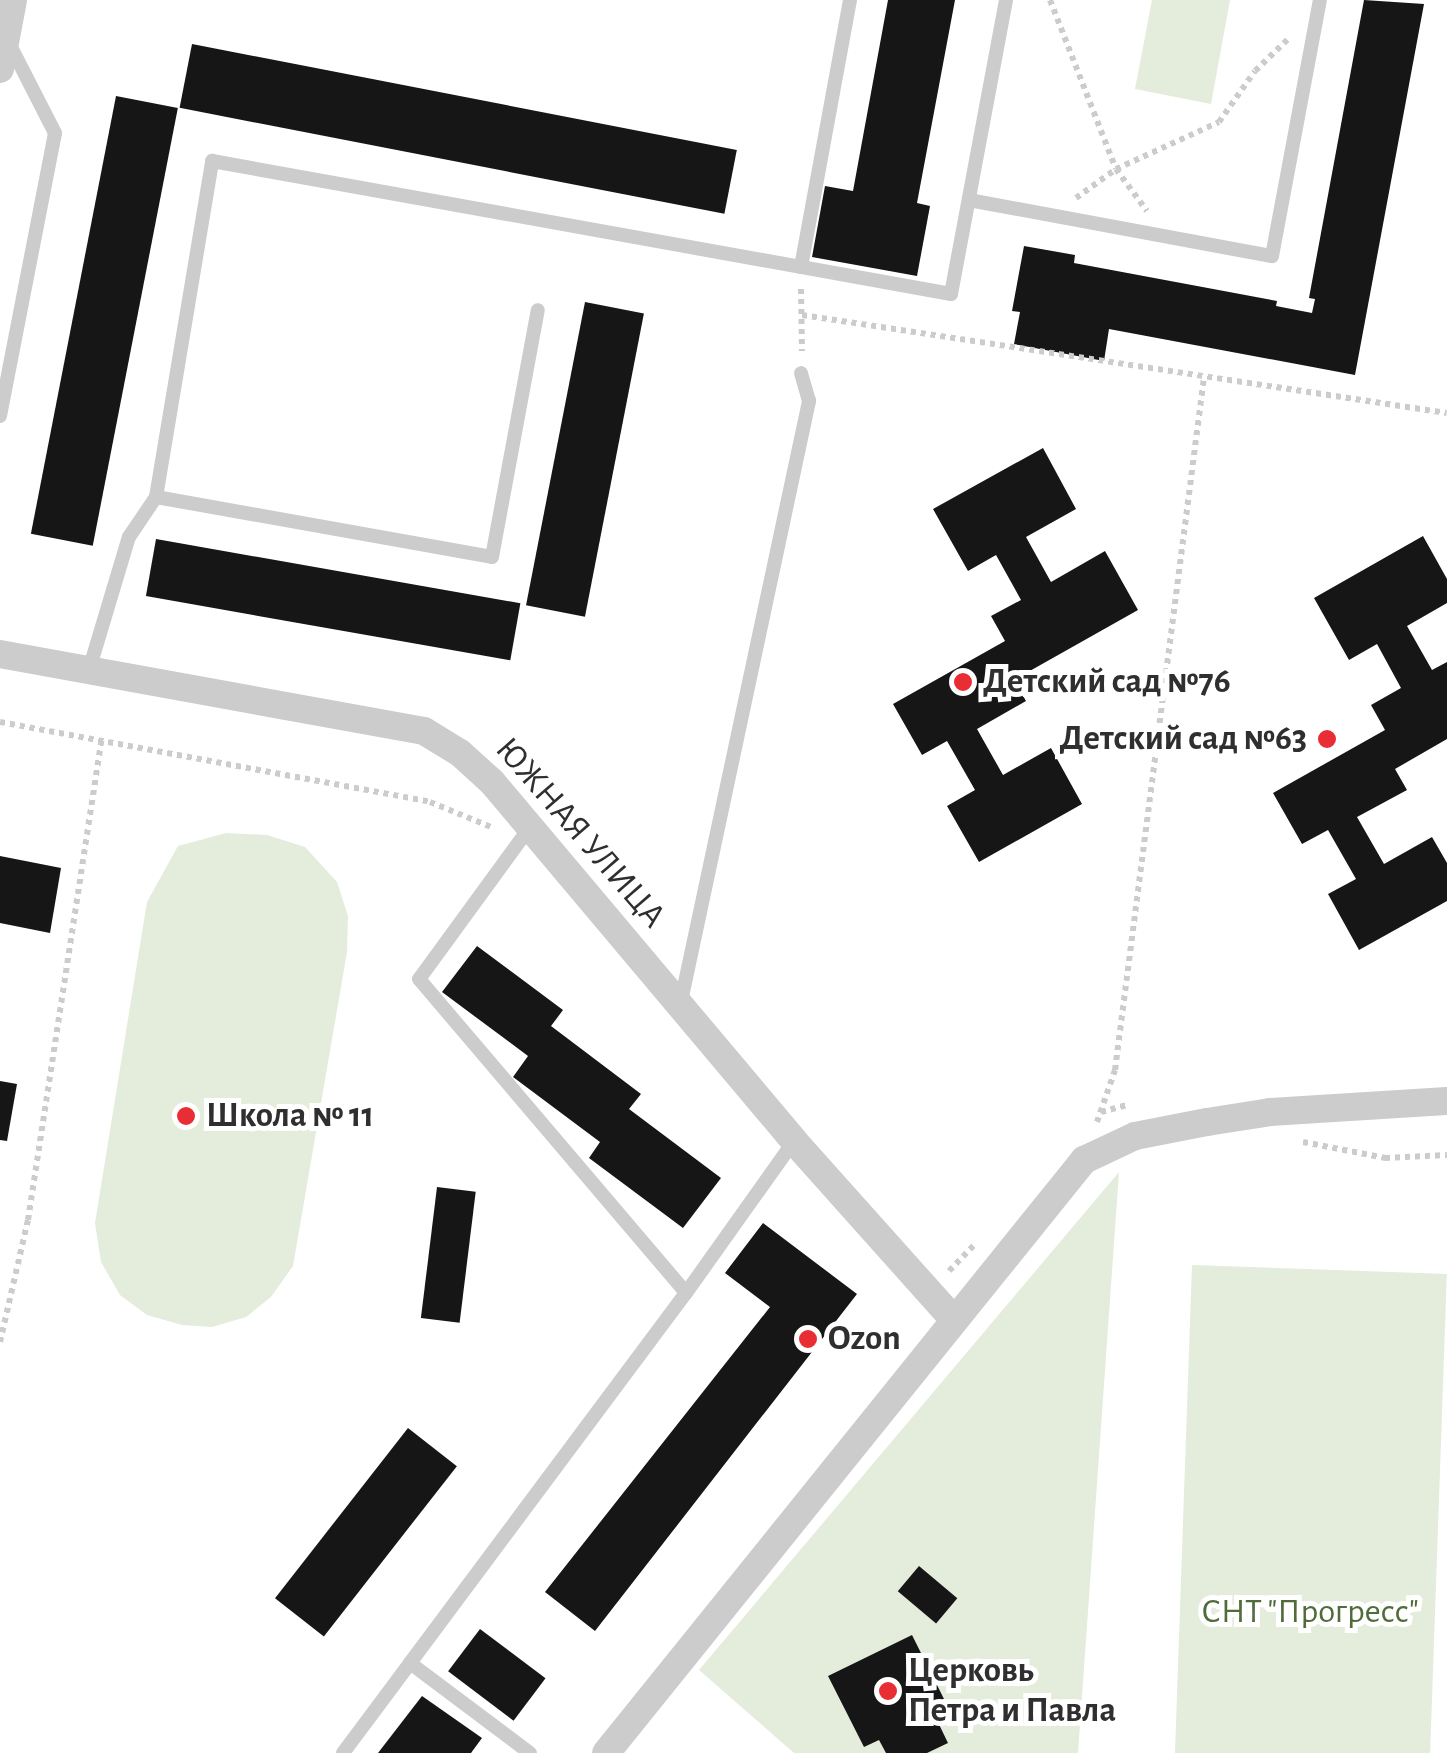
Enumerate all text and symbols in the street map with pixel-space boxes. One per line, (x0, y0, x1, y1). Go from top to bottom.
place label: Детский сад №76 (983, 661, 1231, 703)
marker: Детский сад №76 (952, 671, 974, 693)
place label: Детский сад №63 (1059, 718, 1307, 760)
marker: Детский сад №63 (1316, 728, 1338, 750)
street label: ЮЖНАЯ УЛИЦА (486, 729, 674, 937)
place label: Школа № 11 (206, 1095, 374, 1137)
marker: Школа № 11 (175, 1105, 197, 1127)
place label: Ozon (828, 1318, 901, 1360)
marker: Ozon (797, 1328, 819, 1350)
park label: СНТ "Прогресс" (1201, 1591, 1419, 1633)
place label: Церковь Петра и Павла (908, 1650, 1116, 1732)
marker: Церковь Петра и Павла (877, 1680, 899, 1702)

